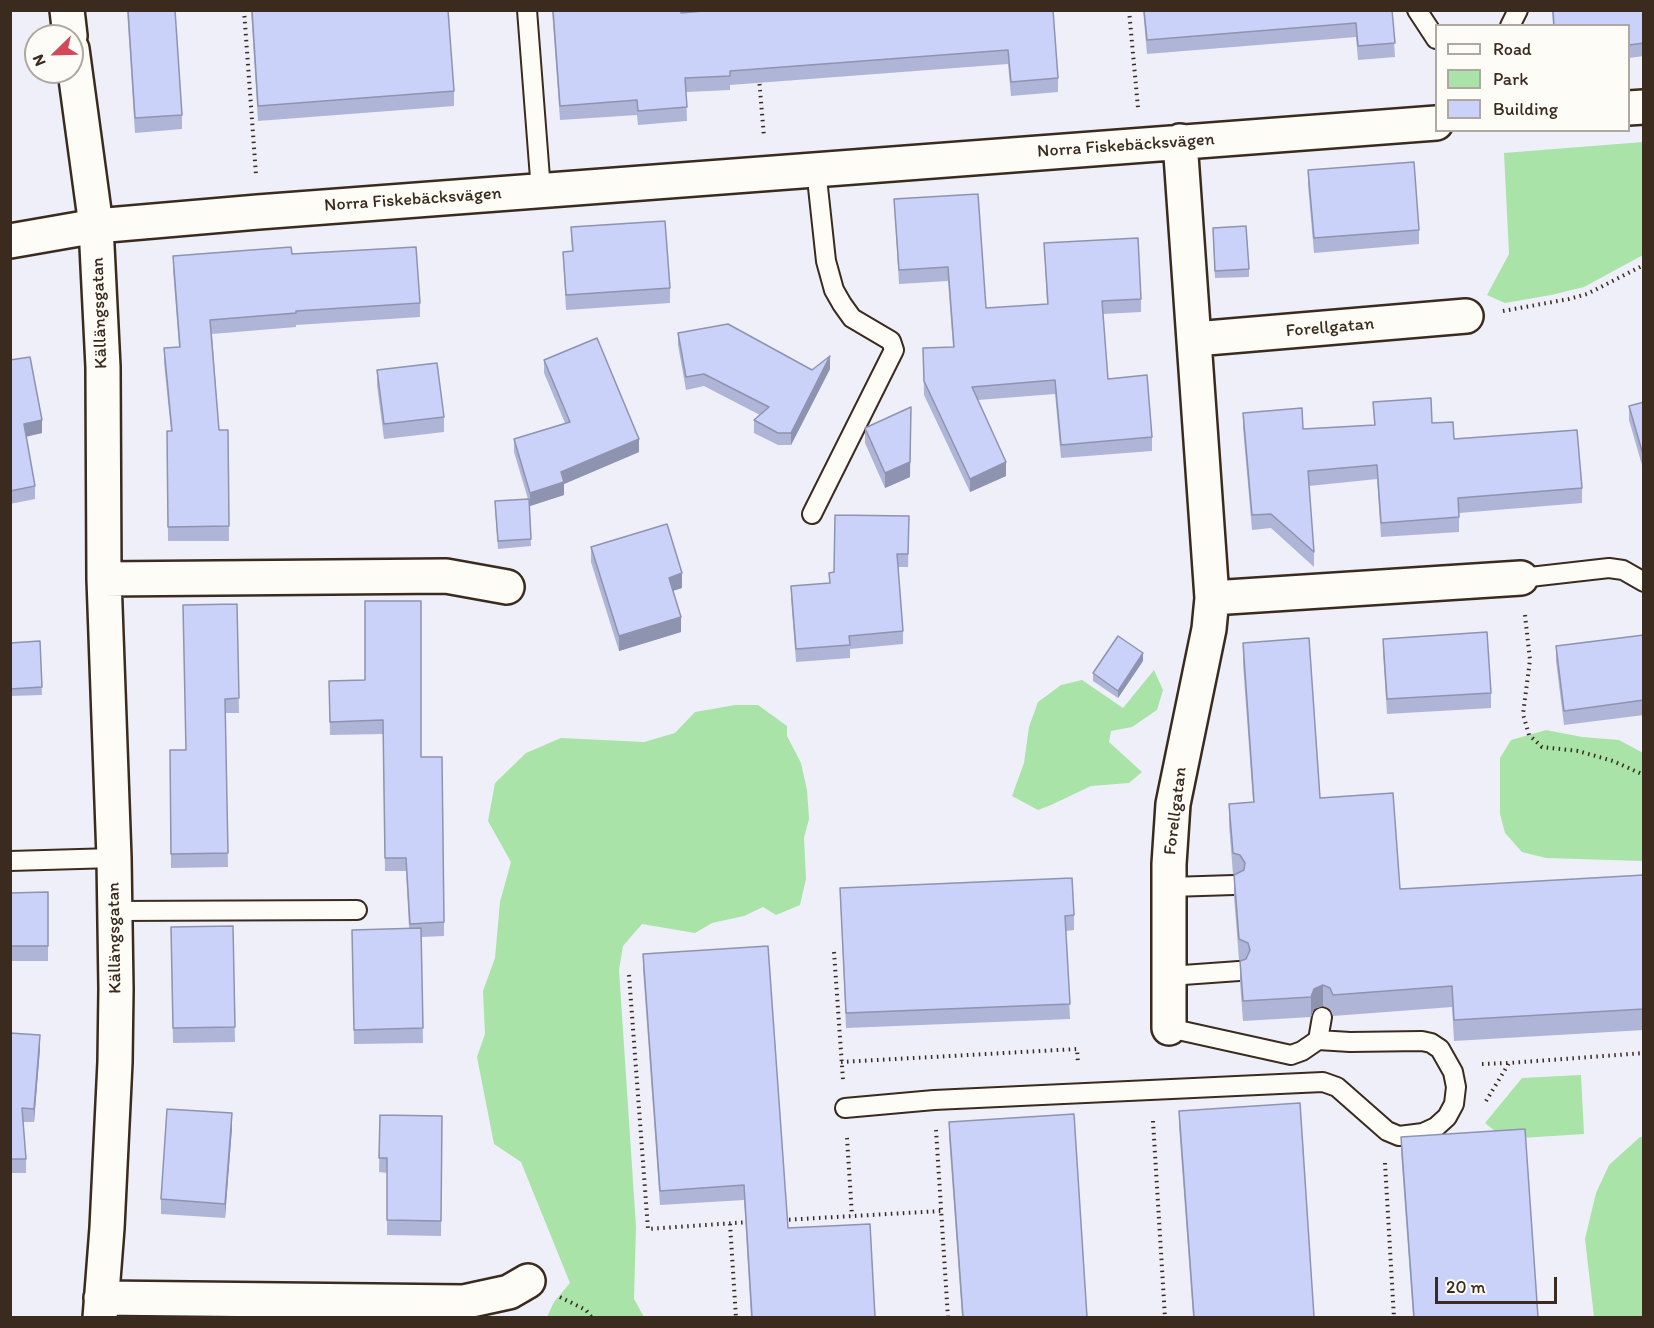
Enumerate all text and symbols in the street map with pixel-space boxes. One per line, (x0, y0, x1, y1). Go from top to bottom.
north arrow (24, 24, 84, 84)
legend (1435, 24, 1630, 132)
text: Road (1493, 38, 1532, 60)
text: N (28, 52, 50, 69)
text: Park (1493, 68, 1528, 90)
text: Building (1493, 98, 1558, 120)
street label: Norra Fiskebäcksvägen (1037, 129, 1215, 163)
street label: Norra Fiskebäcksvägen (324, 183, 502, 217)
street label: Källängsgatan (87, 257, 113, 369)
street label: Forellgatan (1285, 313, 1375, 343)
street label: Forellgatan (1160, 766, 1192, 856)
street label: Källängsgatan (103, 882, 127, 994)
scale bar (1438, 1265, 1560, 1303)
text: 20 m (1446, 1276, 1486, 1298)

